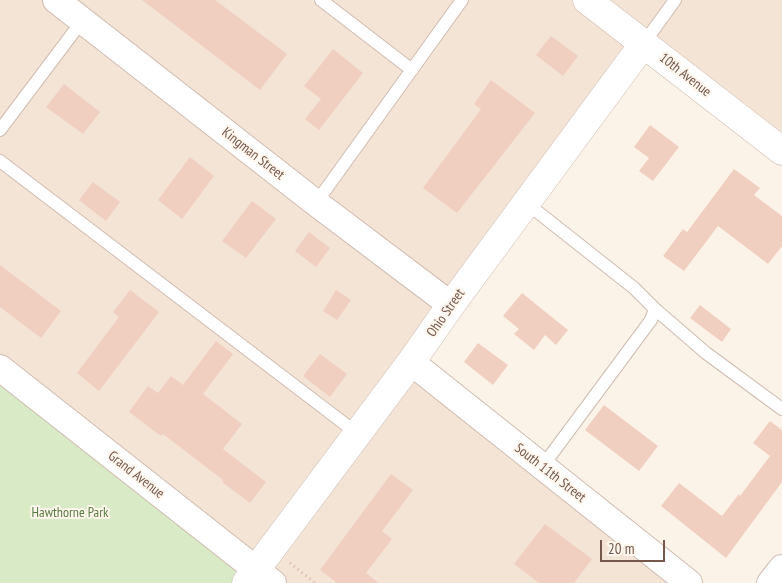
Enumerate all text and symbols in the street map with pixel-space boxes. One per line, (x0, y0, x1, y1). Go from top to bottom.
street label: 10th Avenue (656, 50, 714, 100)
street label: Kingman Street (218, 124, 288, 184)
street label: Ohio Street (423, 286, 469, 340)
street label: South 11th Street (511, 440, 589, 506)
street label: Grand Avenue (104, 448, 168, 502)
park label: Hawthorne Park (32, 505, 108, 521)
scale bar (602, 530, 667, 562)
text: 20 m (608, 539, 634, 558)

